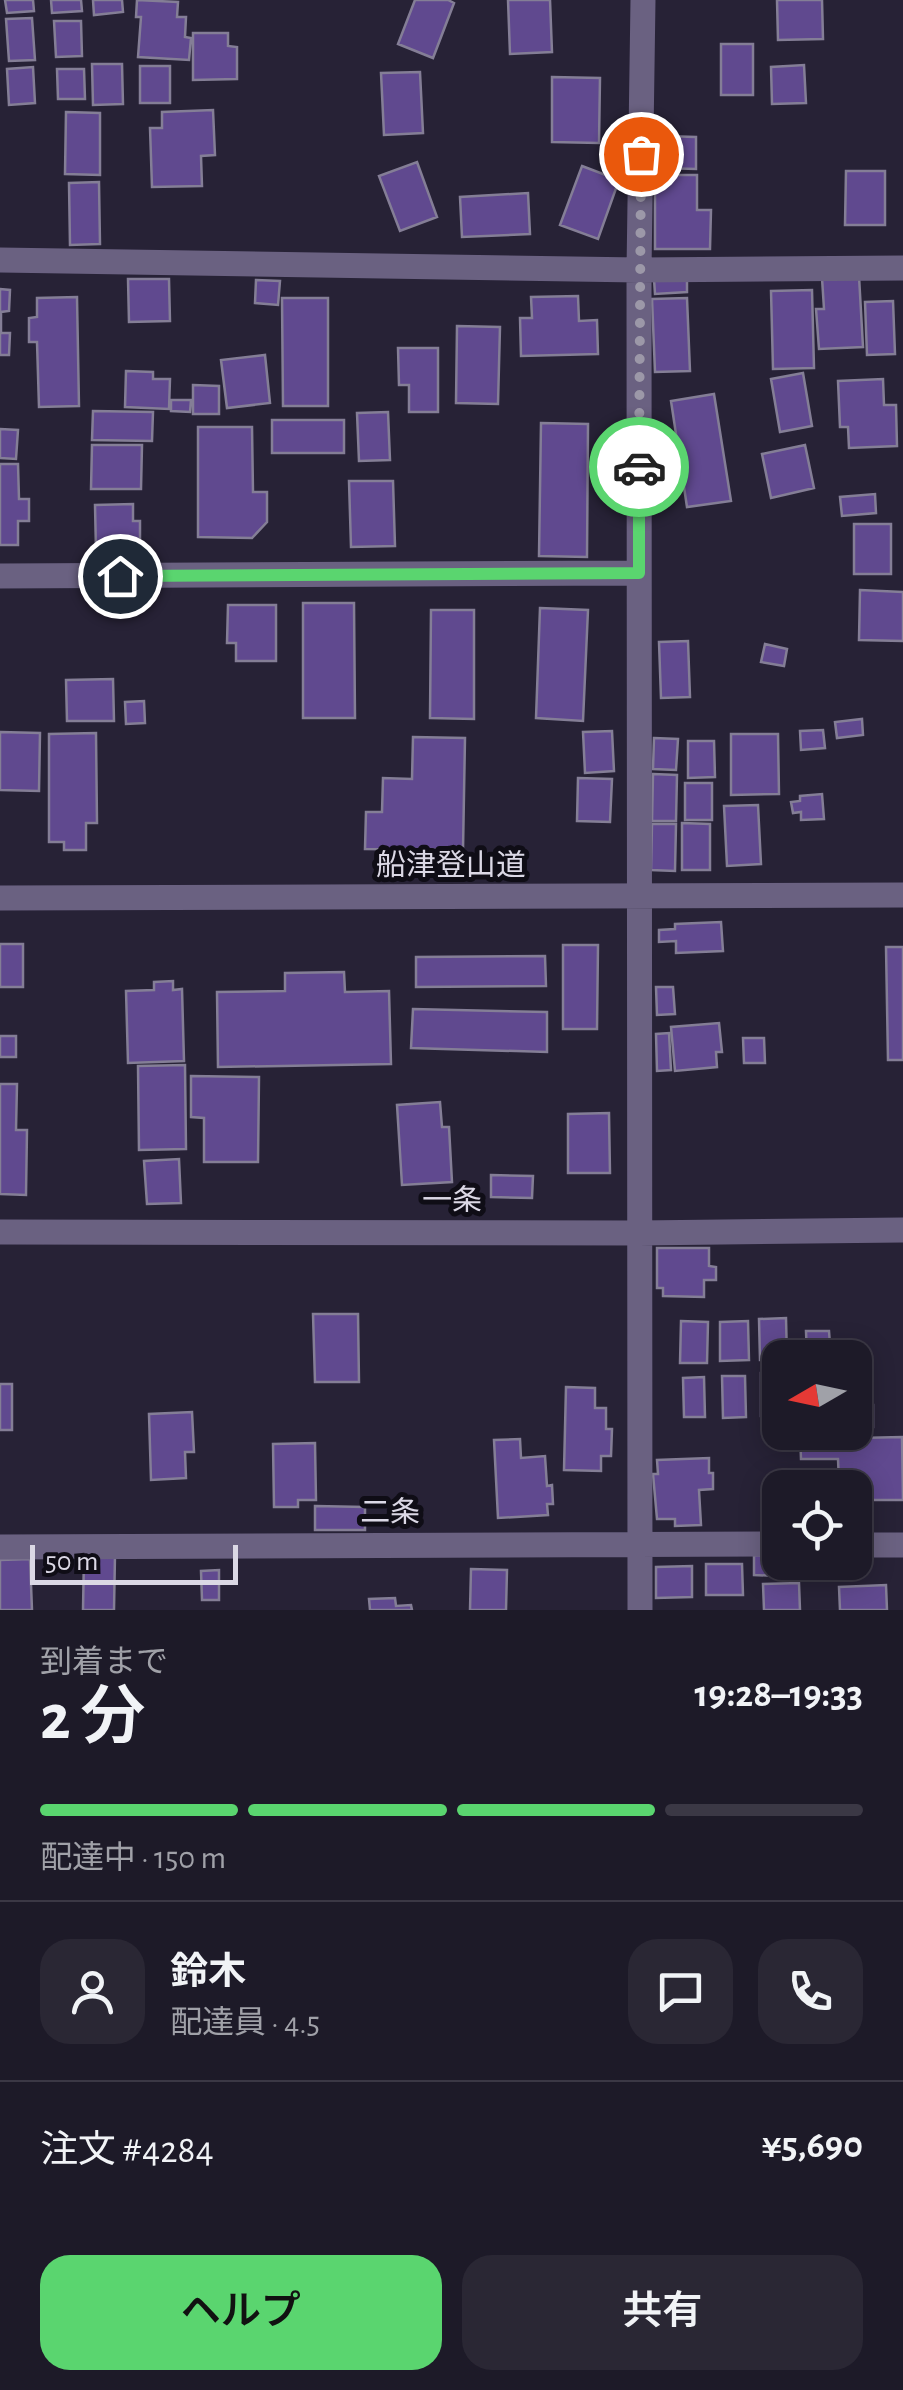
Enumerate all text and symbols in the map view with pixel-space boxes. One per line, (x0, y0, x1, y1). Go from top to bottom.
pin (599, 112, 684, 197)
icon: bag (614, 127, 669, 182)
courier (589, 417, 689, 517)
icon: car (612, 440, 667, 495)
pin (78, 534, 163, 619)
icon: home (93, 549, 148, 604)
street label: 船津登山道 (376, 849, 526, 881)
street label: 一条 (422, 1184, 482, 1216)
north arrow (762, 1340, 872, 1450)
map controls (762, 1340, 872, 1580)
button: locate (762, 1470, 872, 1580)
street label: 二条 (360, 1496, 420, 1528)
scale bar (30, 1540, 238, 1584)
text: 50 m (45, 1548, 99, 1576)
text: 到着まで (40, 1646, 168, 1678)
text: 19:28–19:33 (695, 1676, 863, 1714)
text: 2 分 (40, 1686, 145, 1751)
text: 配達中 · 150 m (40, 1842, 226, 1874)
button: person (40, 1939, 145, 2044)
button: chat (628, 1939, 733, 2044)
button: phone (758, 1939, 863, 2044)
text: 鈴木 (170, 1954, 246, 1992)
text: 配達員 · 4.5 (170, 2007, 320, 2039)
text: ¥5,690 (761, 2127, 863, 2165)
text: 注文 #4284 (40, 2132, 214, 2170)
button: ヘルプ (40, 2255, 442, 2370)
button: 共有 (462, 2255, 863, 2370)

